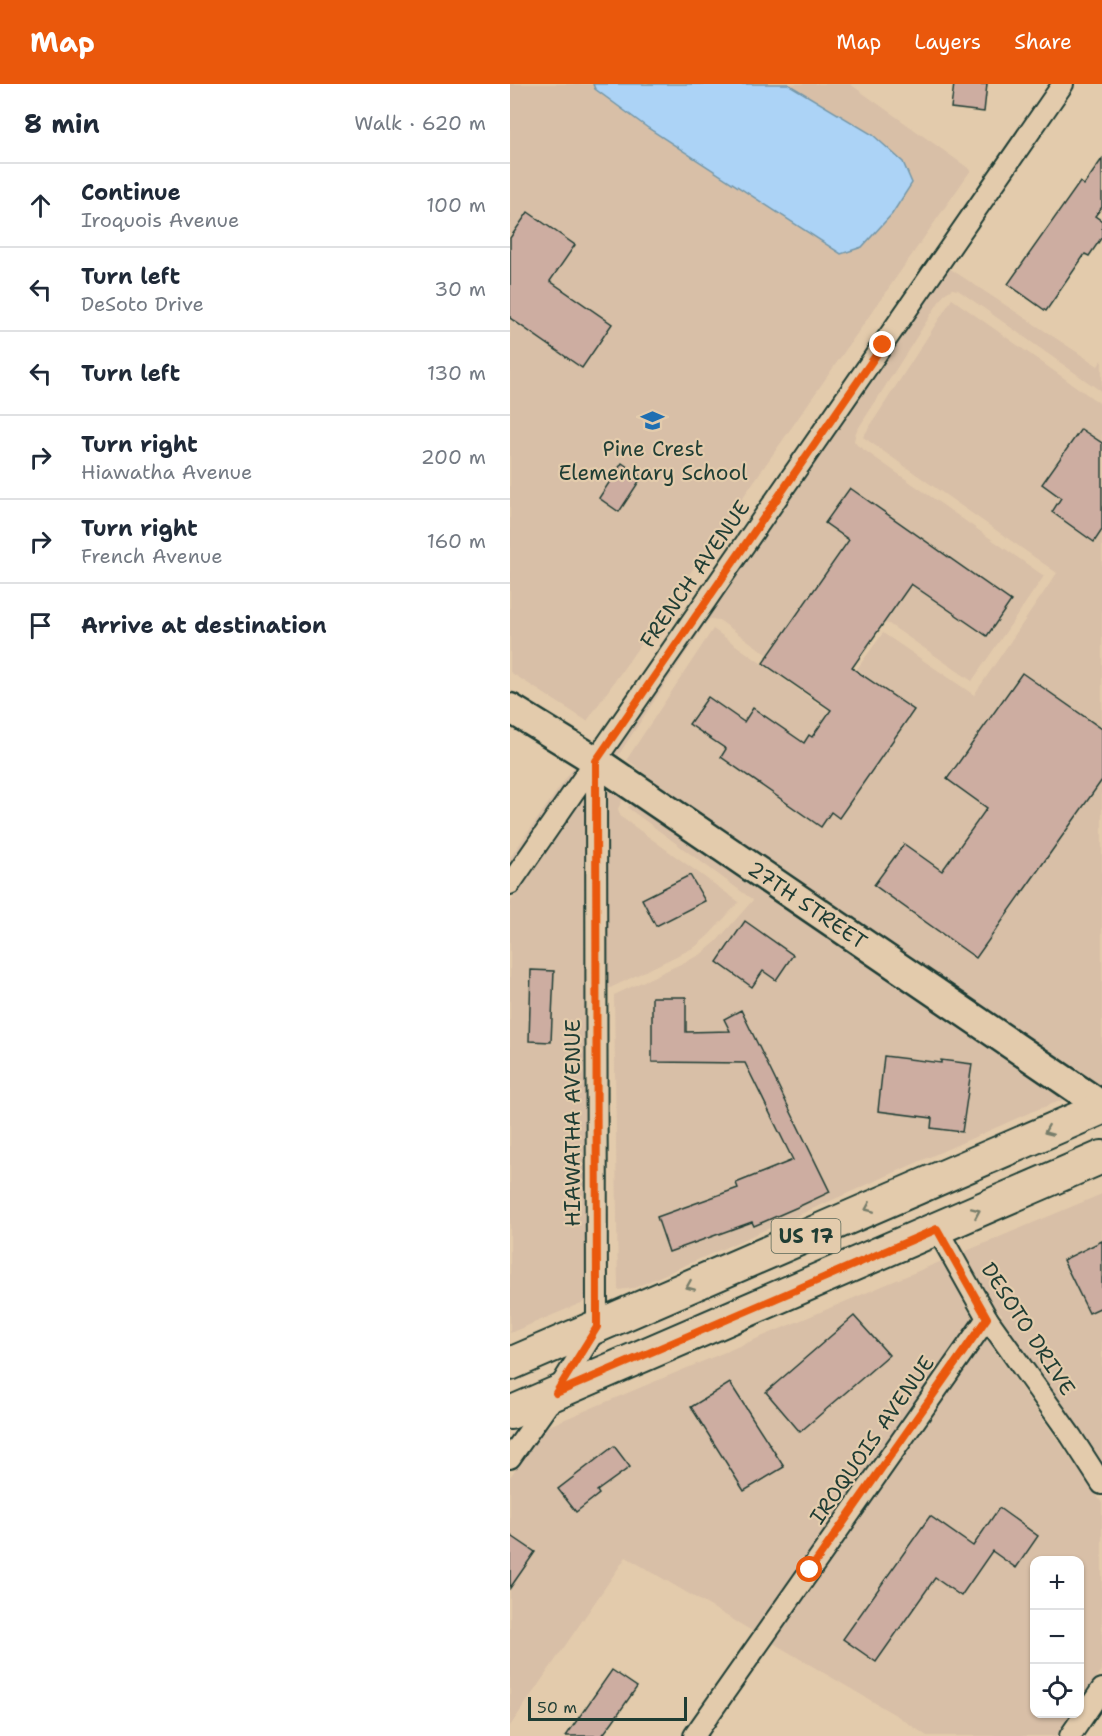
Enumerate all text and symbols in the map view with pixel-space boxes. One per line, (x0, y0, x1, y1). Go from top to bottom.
text: Map (30, 23, 95, 61)
text: Map (836, 28, 881, 56)
text: Layers (914, 28, 981, 56)
text: Share (1014, 28, 1072, 56)
text: 8 min (24, 106, 100, 141)
text: Walk · 620 m (354, 110, 486, 136)
text: Continue (81, 178, 181, 207)
icon: ahead (24, 189, 57, 222)
text: 100 m (426, 192, 486, 218)
text: Iroquois Avenue (81, 207, 239, 233)
text: Turn left (81, 262, 180, 291)
icon: left (24, 273, 57, 306)
text: 30 m (434, 276, 486, 302)
text: DeSoto Drive (81, 291, 204, 317)
route end (869, 331, 895, 357)
icon: left (24, 357, 57, 390)
text: Turn left (81, 359, 180, 388)
text: 130 m (427, 360, 486, 386)
school or university icon: Pine Crest Elementary School (640, 408, 666, 434)
text: Turn right (81, 430, 198, 459)
place label: Pine Crest Elementary School (558, 435, 748, 487)
icon: right (24, 441, 57, 474)
text: 200 m (421, 444, 486, 470)
text: Hiawatha Avenue (81, 459, 252, 485)
street label: FRENCH AVENUE (634, 495, 756, 653)
text: Turn right (81, 514, 198, 543)
icon: right (24, 525, 57, 558)
text: 160 m (427, 528, 486, 554)
text: French Avenue (81, 543, 223, 569)
icon: arrive (24, 609, 57, 642)
text: Arrive at destination (81, 611, 327, 640)
street label: 27TH STREET (742, 855, 873, 956)
street label: HIAWATHA AVENUE (559, 1019, 587, 1227)
one-way arrow (1044, 1124, 1055, 1136)
one-way arrow (865, 1201, 876, 1213)
one-way arrow (969, 1208, 980, 1220)
road number: US 17 (772, 1219, 840, 1253)
street label: DESOTO DRIVE (975, 1257, 1081, 1401)
one-way arrow (686, 1279, 697, 1291)
street label: IROQUOIS AVENUE (803, 1350, 941, 1530)
route start (796, 1556, 822, 1582)
map controls (1030, 1556, 1084, 1718)
button: + (1030, 1556, 1084, 1610)
button: − (1030, 1610, 1084, 1664)
button: locate (1030, 1664, 1084, 1718)
scale bar (528, 1694, 687, 1722)
text: 50 m (537, 1697, 577, 1718)

